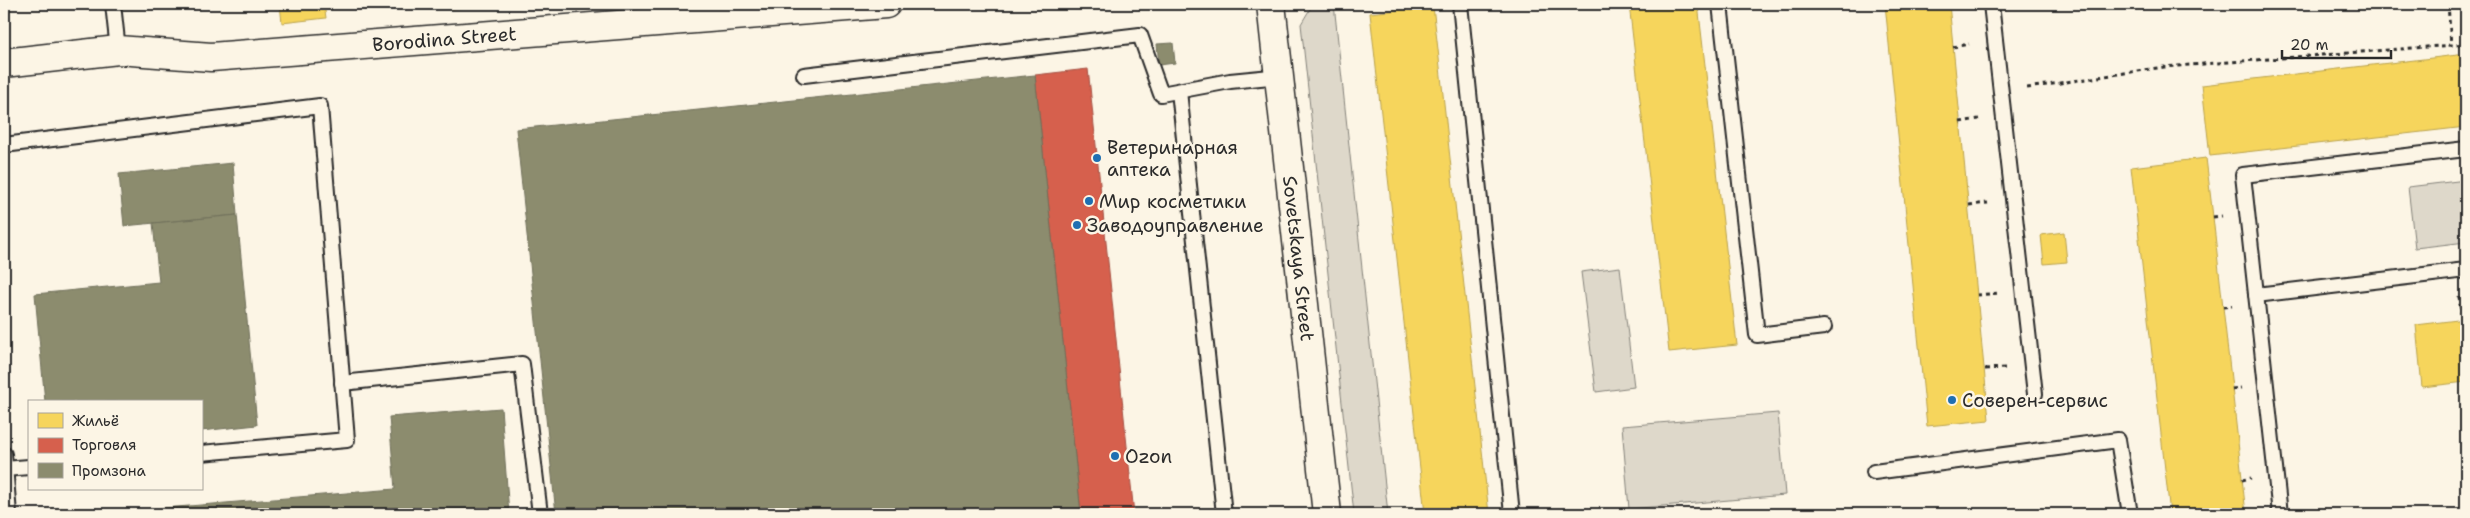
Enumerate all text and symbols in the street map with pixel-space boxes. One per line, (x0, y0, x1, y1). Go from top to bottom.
street label: Borodina Street (371, 21, 517, 57)
scale bar (2282, 28, 2391, 60)
text: 20 m (2290, 35, 2329, 55)
place label: Ветеринарная аптека (1107, 135, 1238, 182)
marker: Ветеринарная аптека (1091, 152, 1103, 164)
street label: Sovetskaya Street (1277, 174, 1320, 342)
place label: Мир косметики (1099, 189, 1246, 214)
marker: Мир косметики (1083, 195, 1095, 207)
place label: Заводоуправление (1087, 213, 1264, 238)
marker: Заводоуправление (1071, 219, 1083, 231)
place label: Соверен-сервис (1962, 388, 2108, 413)
marker: Соверен-сервис (1946, 394, 1958, 406)
legend (28, 400, 202, 490)
text: Жильё (72, 411, 119, 431)
text: Торговля (72, 435, 137, 455)
place label: Ozon (1125, 444, 1172, 469)
marker: Ozon (1109, 450, 1121, 462)
text: Промзона (72, 461, 147, 481)

